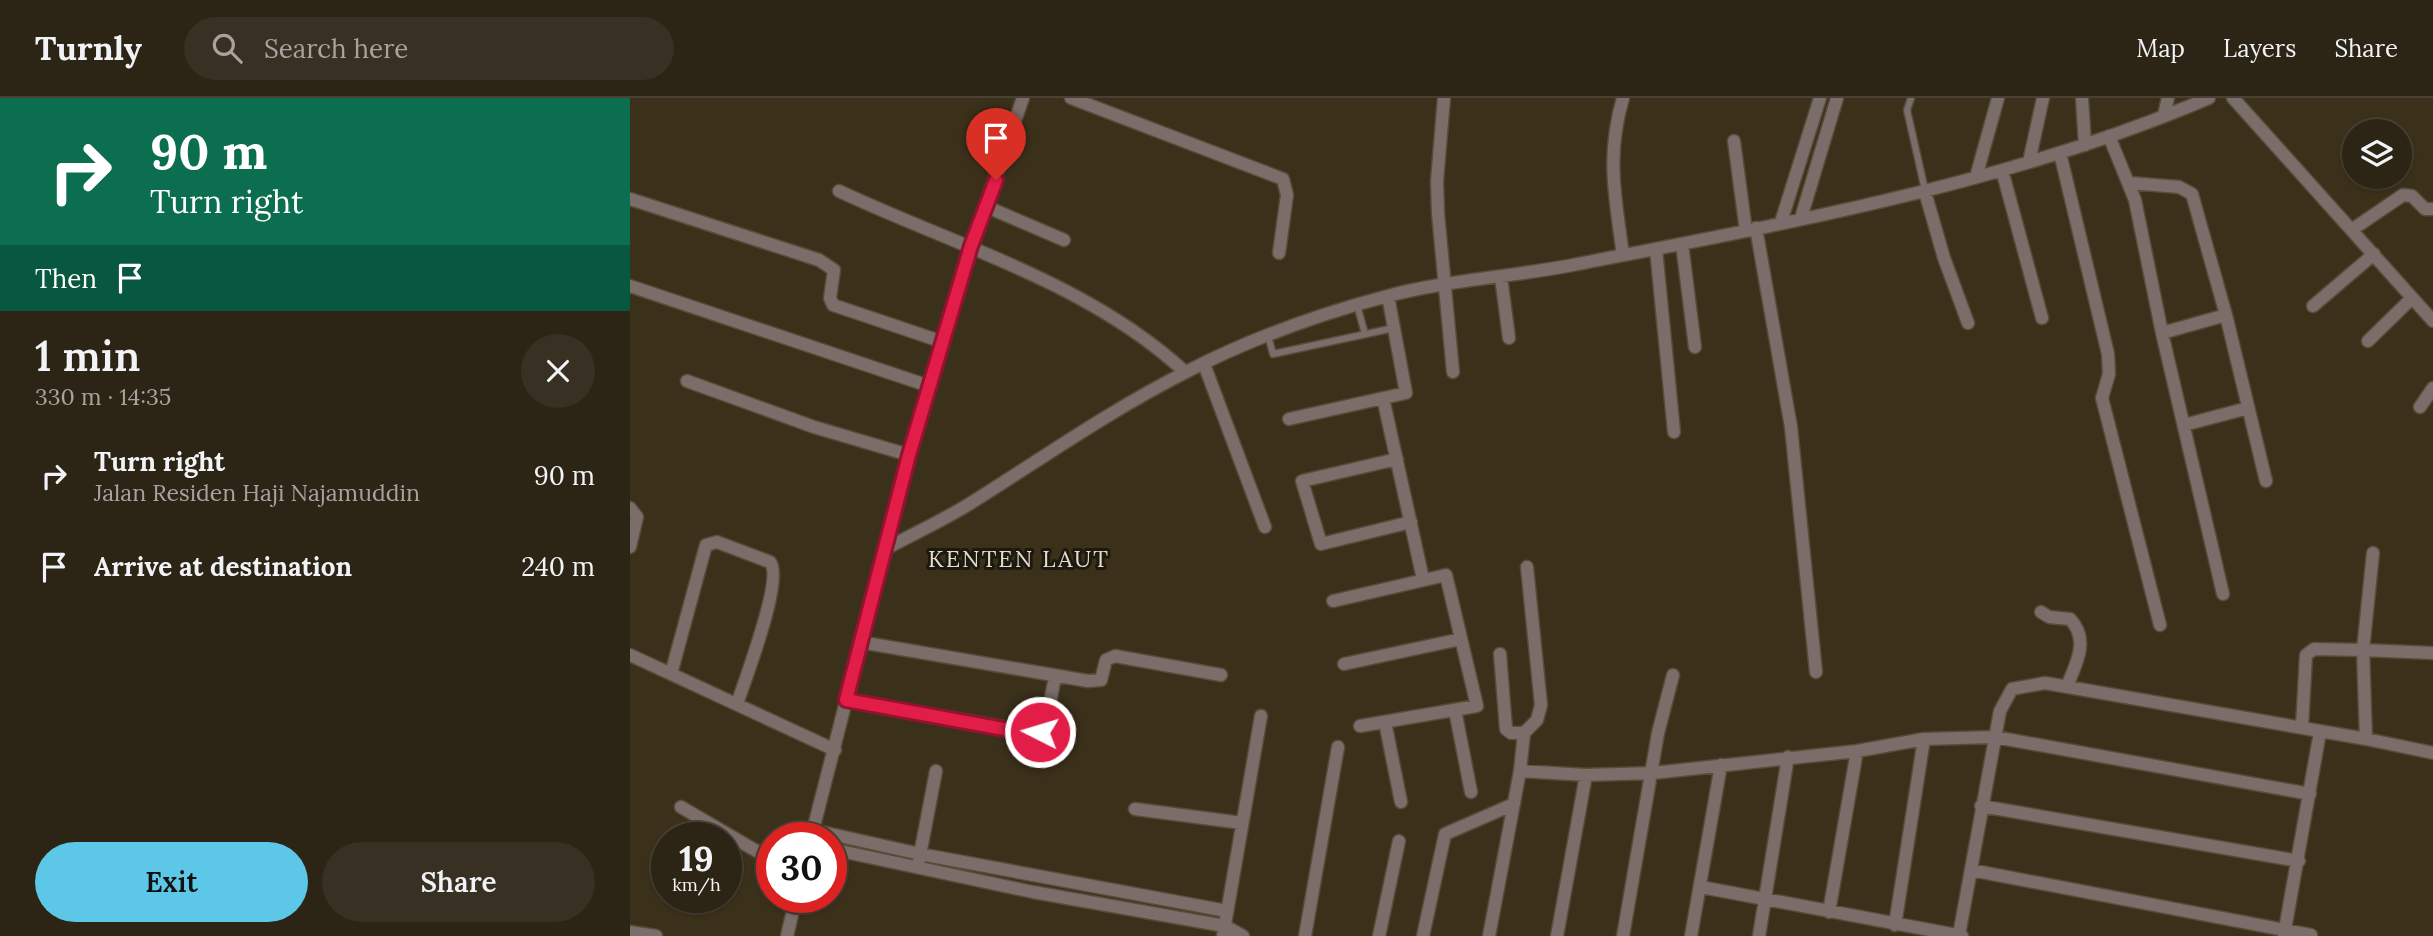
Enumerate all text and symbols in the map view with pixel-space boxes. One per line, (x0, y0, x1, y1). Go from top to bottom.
search box (184, 17, 674, 80)
text: Turnly (35, 27, 142, 69)
icon: search (208, 29, 246, 67)
text: Search here (264, 32, 408, 65)
text: Map (2136, 33, 2185, 64)
text: Layers (2223, 33, 2296, 64)
text: Share (2334, 33, 2398, 64)
pin (966, 108, 1026, 180)
icon: arrive (977, 119, 1015, 157)
map controls (2342, 119, 2412, 189)
button: layers (2342, 119, 2412, 189)
text: 90 m (150, 120, 267, 182)
icon: right (35, 126, 126, 217)
text: Turn right (150, 181, 303, 222)
icon: arrive (111, 259, 149, 297)
text: Then (35, 262, 97, 295)
text: 1 min (35, 329, 140, 383)
button: close (521, 334, 595, 408)
text: 330 m · 14:35 (35, 382, 171, 411)
text: Turn right (94, 445, 225, 478)
icon: right (35, 457, 73, 495)
text: 90 m (534, 459, 595, 492)
text: Jalan Residen Haji Najamuddin (94, 478, 420, 507)
district label: KENTEN LAUT (928, 544, 1110, 573)
icon: arrive (35, 548, 73, 586)
text: Arrive at destination (94, 550, 352, 583)
text: 240 m (521, 550, 595, 583)
position arrow (1003, 695, 1077, 769)
speed limit sign: 30 (756, 822, 847, 913)
text: 19 (679, 836, 714, 881)
button: Exit (35, 842, 308, 922)
button: Share (322, 842, 595, 922)
text: km/h (672, 873, 721, 896)

